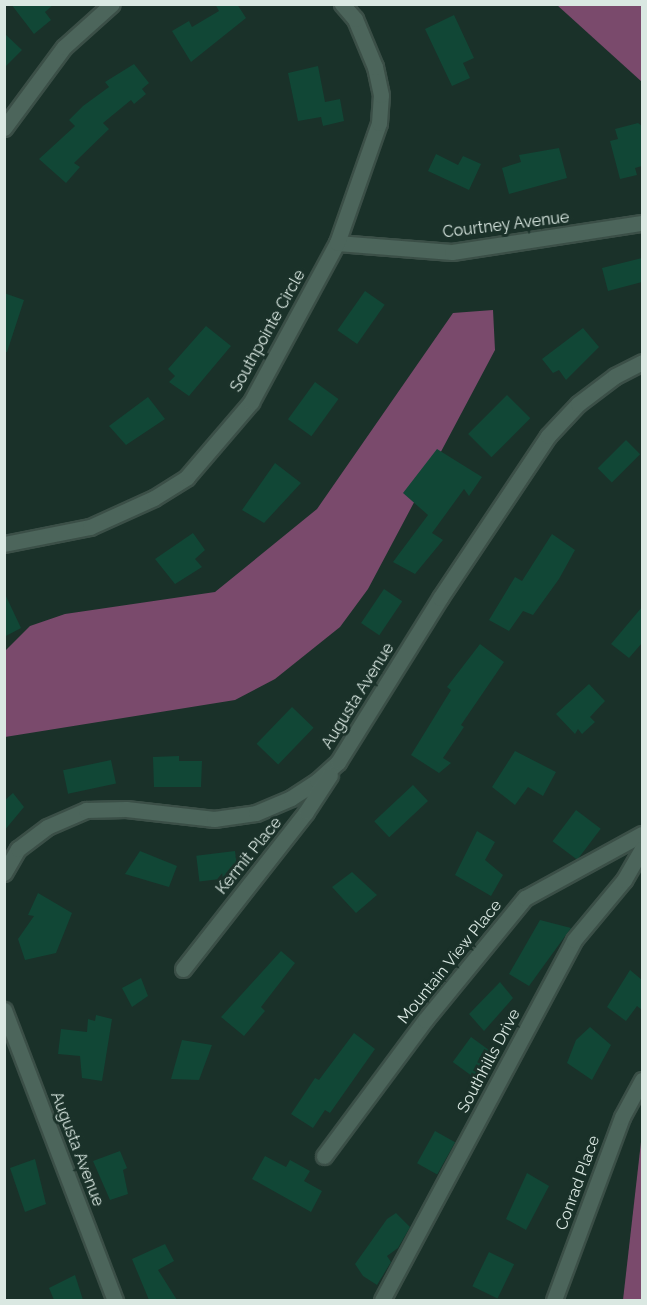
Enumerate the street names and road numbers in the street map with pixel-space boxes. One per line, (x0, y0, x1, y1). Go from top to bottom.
street label: Courtney Avenue (441, 208, 571, 242)
street label: Southpointe Circle (226, 267, 310, 395)
street label: Augusta Avenue (318, 639, 398, 753)
street label: Kermit Place (212, 814, 286, 898)
street label: Mountain View Place (394, 896, 506, 1028)
street label: Southhills Drive (454, 1006, 524, 1116)
street label: Augusta Avenue (46, 1089, 108, 1209)
street label: Conrad Place (552, 1133, 604, 1233)

